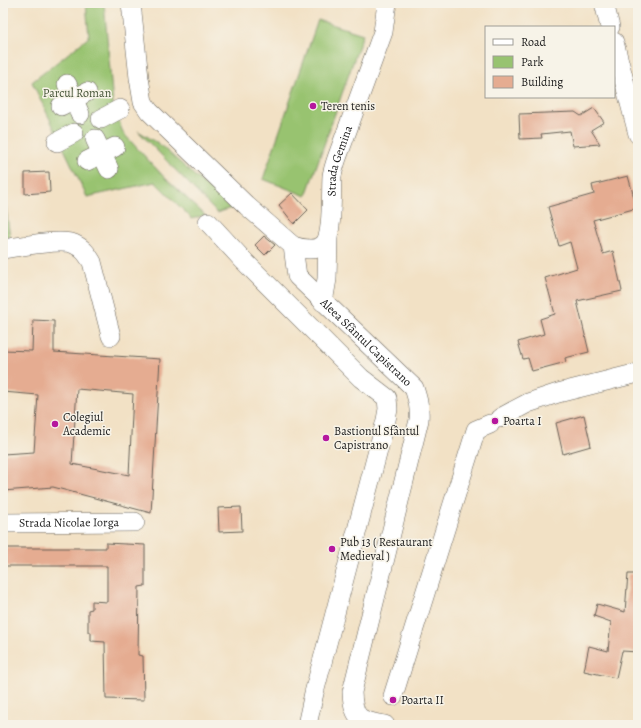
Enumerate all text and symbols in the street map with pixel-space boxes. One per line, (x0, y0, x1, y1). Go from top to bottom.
legend (485, 26, 615, 98)
text: Road (521, 34, 547, 50)
text: Park (521, 54, 544, 70)
text: Building (521, 74, 563, 90)
park label: Parcul Roman (43, 85, 112, 101)
place label: Teren tenis (321, 98, 375, 114)
marker: Teren tenis (308, 101, 318, 111)
street label: Strada Gemina (324, 123, 356, 197)
street label: Aleea Sfântul Capistrano (316, 294, 415, 390)
place label: Colegiul Academic (62, 409, 111, 439)
place label: Poarta I (503, 413, 542, 429)
marker: Poarta I (490, 416, 500, 426)
marker: Colegiul Academic (50, 419, 60, 429)
place label: Bastionul Sfântul Capistrano (334, 423, 419, 453)
marker: Bastionul Sfântul Capistrano (321, 433, 331, 443)
street label: Strada Nicolae Iorga (19, 514, 120, 531)
place label: Pub 13 ( Restaurant Medieval ) (340, 534, 433, 564)
marker: Pub 13 ( Restaurant Medieval ) (327, 544, 337, 554)
place label: Poarta II (401, 692, 444, 708)
marker: Poarta II (388, 695, 398, 705)

